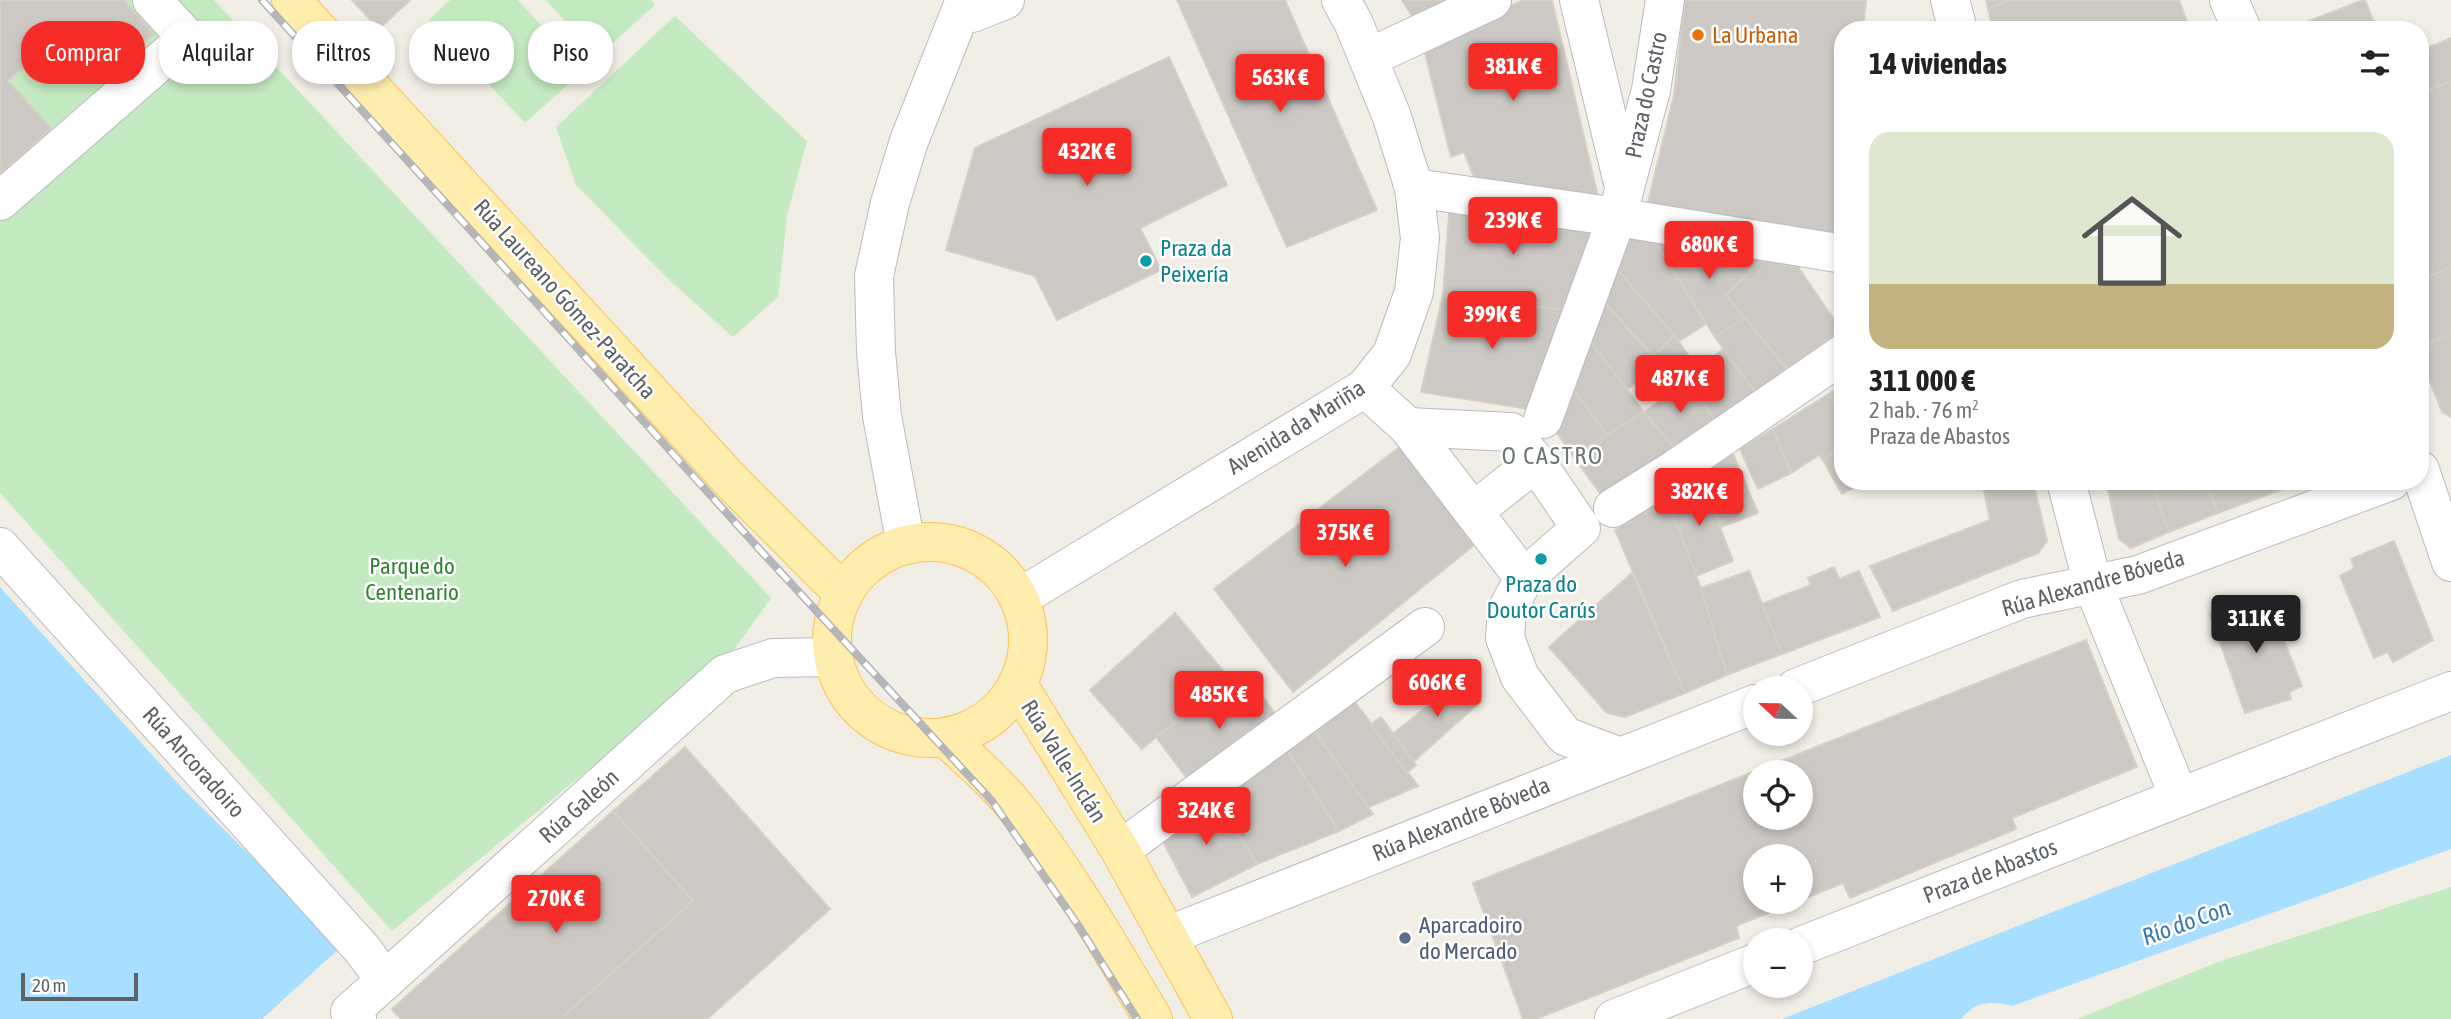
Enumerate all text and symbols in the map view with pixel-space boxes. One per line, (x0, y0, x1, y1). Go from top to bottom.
chip: Comprar (21, 21, 145, 84)
chip: Alquilar (159, 21, 278, 84)
chip: Filtros (292, 21, 395, 84)
chip: Nuevo (409, 21, 514, 84)
chip: Piso (528, 21, 613, 84)
place label: La Urbana (1712, 22, 1799, 48)
marker: La Urbana (1690, 27, 1706, 43)
street label: Praza do Castro (1620, 29, 1672, 161)
pin: 381K € (1456, 43, 1570, 103)
icon: filters (2356, 44, 2394, 82)
text: 14 viviendas (1869, 46, 2007, 80)
text: 381K € (1484, 53, 1542, 79)
pin: 563K € (1223, 54, 1337, 114)
text: 563K € (1251, 64, 1309, 90)
pin: 432K € (1030, 128, 1144, 188)
text: 432K € (1058, 138, 1116, 164)
icon: home (2069, 178, 2195, 304)
street label: Rúa Laureano Gómez-Paratcha (469, 194, 661, 404)
pin: 239K € (1456, 198, 1570, 257)
text: 239K € (1484, 207, 1542, 233)
pin: 680K € (1652, 222, 1766, 281)
text: 680K € (1680, 231, 1738, 257)
place label: Praza da Peixería (1160, 235, 1232, 287)
marker: Praza da Peixería (1138, 253, 1154, 269)
pin: 399K € (1435, 292, 1549, 351)
text: 399K € (1463, 301, 1521, 327)
pin: 487K € (1623, 356, 1737, 415)
text: 311 000 € (1869, 363, 1975, 397)
text: 487K € (1651, 365, 1709, 391)
street label: Avenida da Mariña (1223, 374, 1369, 480)
text: 2 hab. · 76 m² (1869, 397, 1979, 423)
text: Praza de Abastos (1869, 423, 2010, 449)
district label: O CASTRO (1502, 442, 1604, 469)
pin: 382K € (1642, 468, 1756, 528)
text: 382K € (1670, 478, 1728, 504)
pin: 375K € (1288, 510, 1402, 569)
text: 375K € (1316, 519, 1374, 545)
street label: Rúa Alexandre Bóveda (1999, 544, 2187, 622)
marker: Praza do Doutor Carús (1533, 551, 1549, 567)
park label: Parque do Centenario (365, 553, 459, 605)
place label: Praza do Doutor Carús (1487, 571, 1596, 623)
pin: 311K € (2199, 596, 2313, 655)
text: 311K € (2227, 605, 2285, 631)
pin: 606K € (1380, 660, 1494, 719)
text: 606K € (1408, 669, 1466, 695)
pin: 485K € (1162, 672, 1276, 731)
north arrow (1743, 676, 1813, 746)
map controls (1743, 676, 1813, 998)
text: 485K € (1190, 681, 1248, 707)
street label: Rúa Valle-Inclán (1016, 695, 1112, 827)
street label: Rúa Ancoradoiro (138, 701, 250, 823)
button: locate (1743, 760, 1813, 830)
street label: Rúa Galeón (534, 764, 624, 848)
street label: Rúa Alexandre Bóveda (1369, 772, 1553, 866)
pin: 324K € (1149, 788, 1263, 847)
text: 324K € (1177, 797, 1235, 823)
street label: Praza de Abastos (1919, 834, 2061, 908)
button: + (1743, 844, 1813, 914)
pin: 270K € (499, 876, 613, 935)
text: 270K € (527, 885, 585, 911)
water label: Río do Con (2138, 894, 2234, 950)
place label: Aparcadoiro do Mercado (1419, 912, 1522, 964)
button: − (1743, 928, 1813, 998)
marker: Aparcadoiro do Mercado (1397, 930, 1413, 946)
scale bar (21, 970, 138, 1002)
text: 20 m (32, 974, 66, 996)

